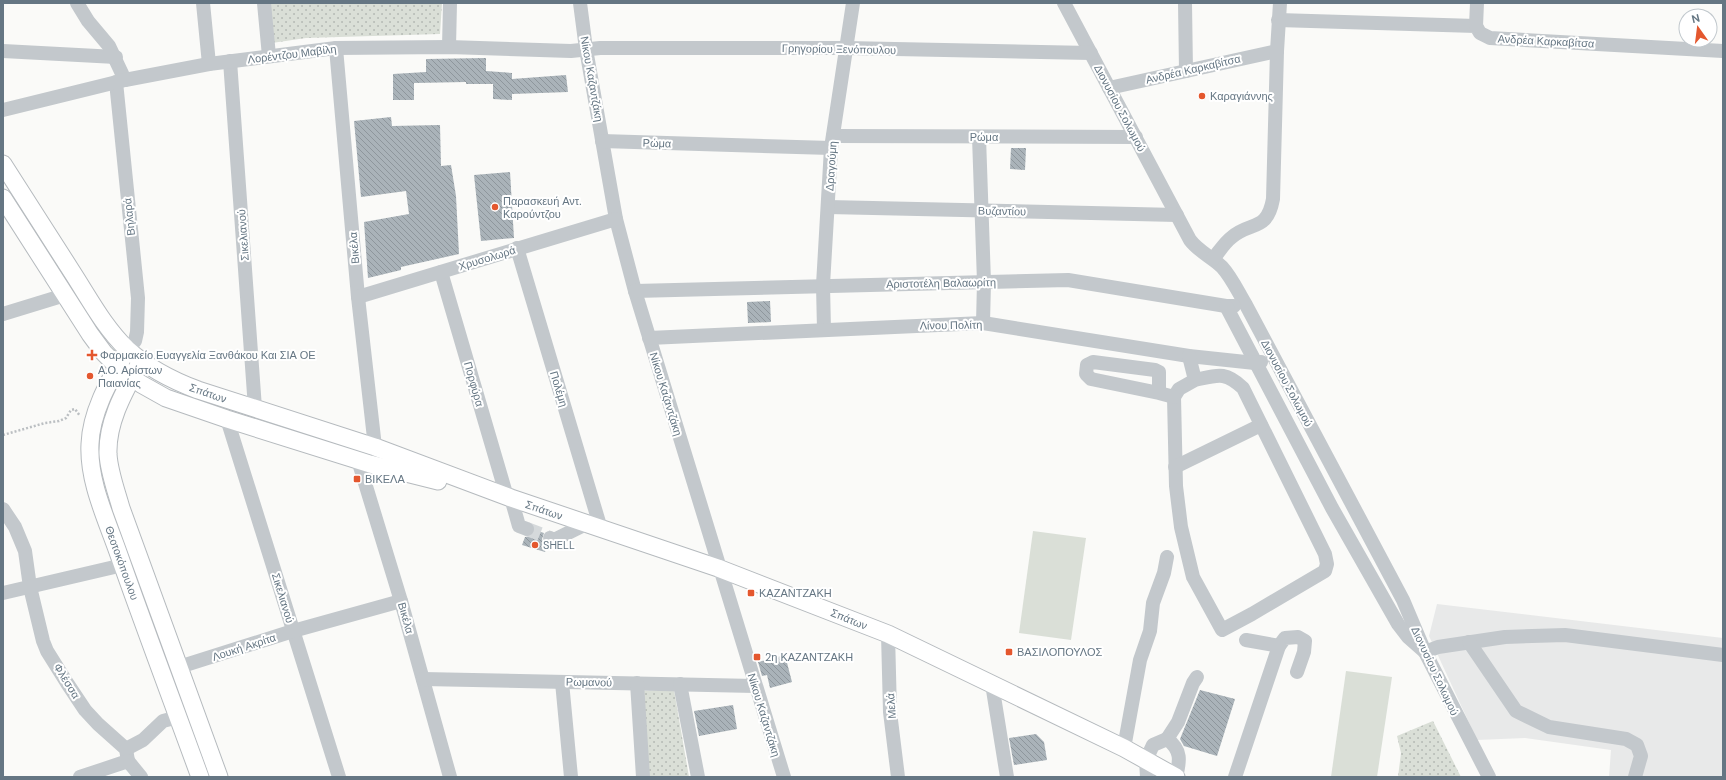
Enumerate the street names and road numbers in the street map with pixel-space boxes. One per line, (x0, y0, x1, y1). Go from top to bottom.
street label: Ανδρέα Καρκαβίτσα (1497, 31, 1595, 51)
street label: Νίκου Καζαντζάκη (578, 35, 606, 123)
street label: Γρηγορίου Ξενόπουλου (782, 41, 896, 57)
street label: Λορέντζου Μαβίλη (247, 42, 337, 66)
street label: Ανδρέα Καρκαβίτσα (1144, 51, 1242, 87)
street label: Διονυσίου Σολωμού (1091, 62, 1149, 154)
street label: Ρώμα (970, 130, 999, 144)
street label: Ρώμα (642, 136, 672, 151)
street label: Δραγούμη (822, 141, 840, 191)
street label: Βηλαρά (120, 197, 138, 237)
street label: Βυζαντίου (978, 204, 1026, 218)
street label: Σικελιανού (234, 209, 252, 261)
street label: Βικέλα (346, 231, 362, 264)
street label: Χρυσολωρά (457, 243, 518, 273)
street label: Αριστοτέλη Βαλαωρίτη (886, 275, 996, 291)
street label: Λίνου Πολίτη (920, 317, 982, 333)
street label: Διονυσίου Σολωμού (1258, 337, 1316, 429)
street label: Νίκου Καζαντζάκη (647, 351, 685, 437)
street label: Πορφύρα (461, 360, 487, 409)
street label: Πολέμη (547, 369, 571, 409)
street label: Σπάτων (187, 380, 229, 406)
street label: Σπάτων (523, 497, 565, 523)
street label: Θεοτοκόπουλου (102, 524, 142, 602)
street label: Σικελιανού (269, 571, 297, 625)
street label: Βικέλα (395, 601, 417, 636)
street label: Σπάτων (829, 605, 870, 633)
street label: Διονυσίου Σολωμού (1408, 624, 1462, 718)
street label: Λουκή Ακρίτα (210, 630, 278, 664)
street label: Φλέσσα (51, 661, 84, 702)
street label: Νίκου Καζαντζάκη (745, 672, 783, 758)
street label: Ρωμανού (566, 675, 612, 689)
street label: Μελά (883, 692, 899, 719)

